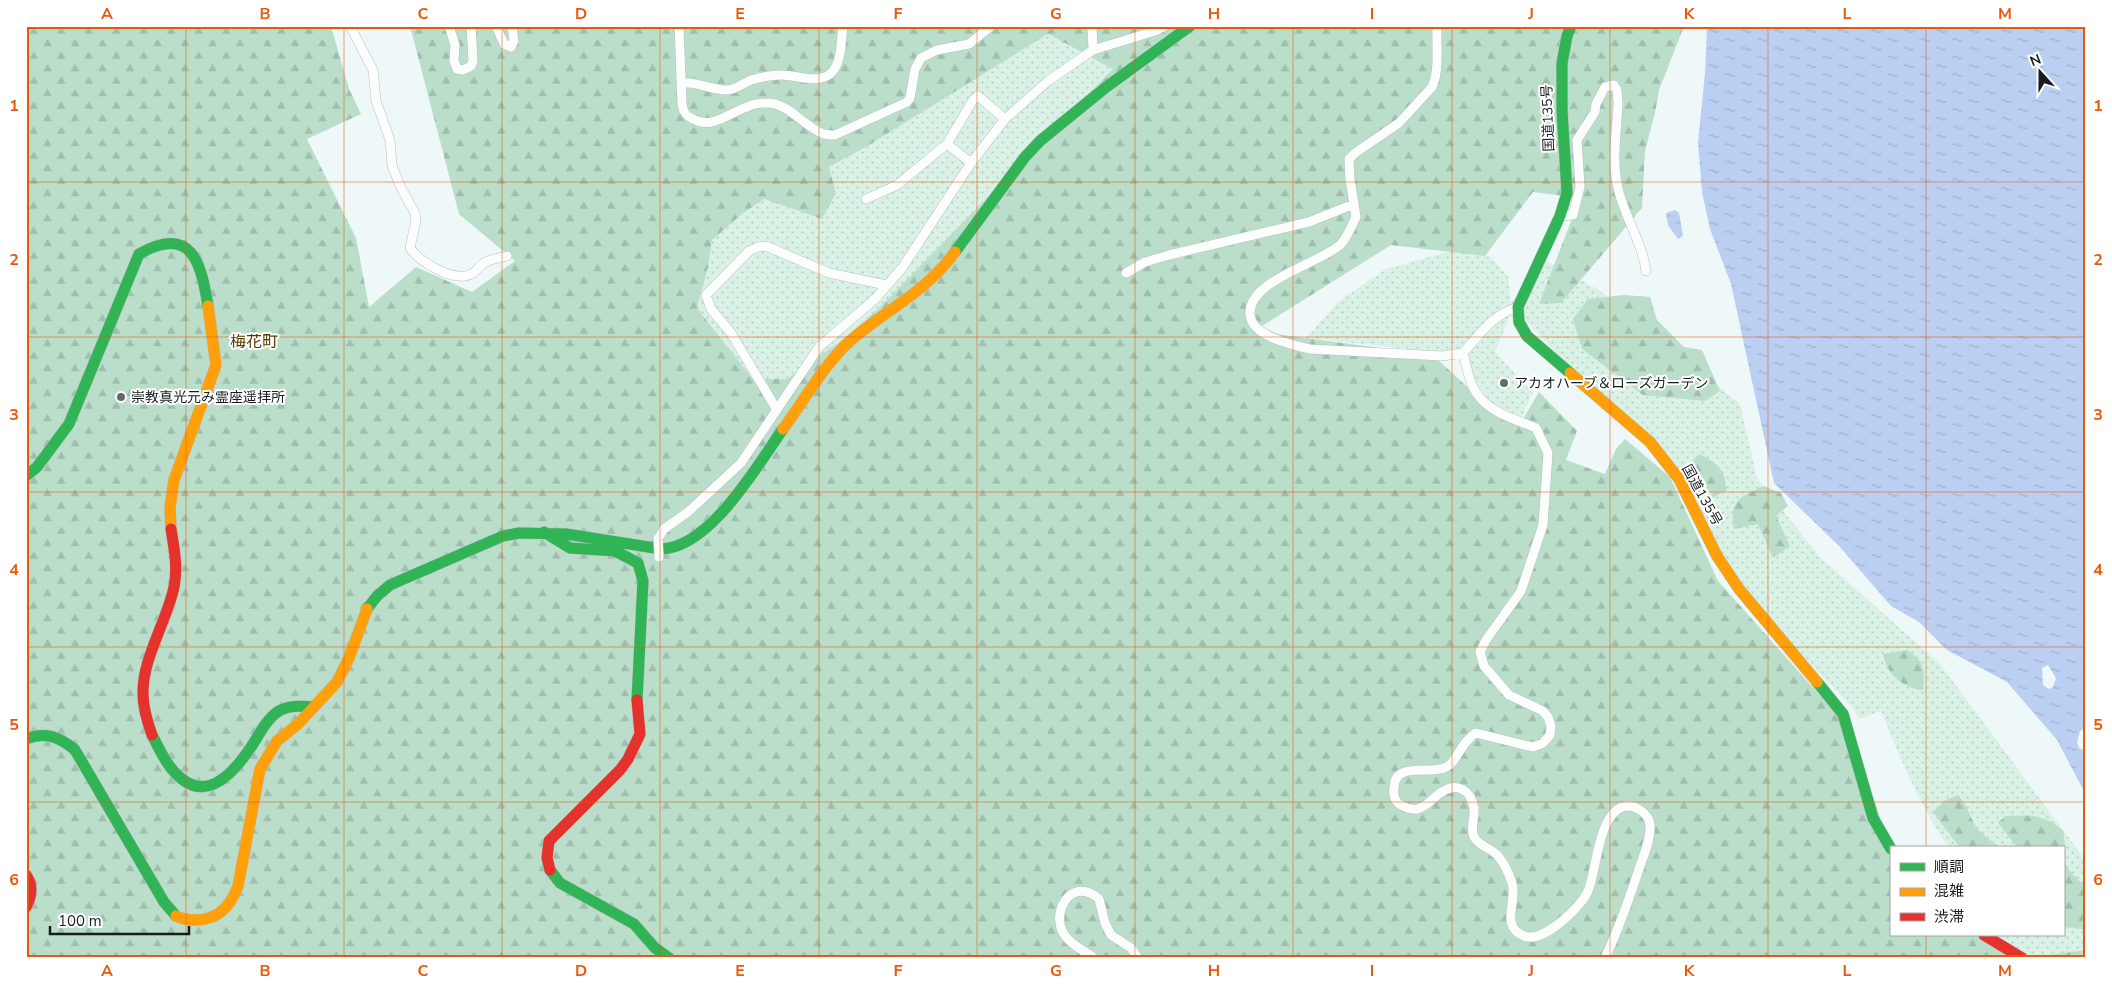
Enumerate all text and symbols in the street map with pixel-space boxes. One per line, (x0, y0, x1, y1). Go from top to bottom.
text: A (101, 3, 113, 25)
text: B (259, 3, 271, 25)
text: C (418, 3, 429, 25)
text: D (575, 3, 587, 25)
text: E (735, 3, 745, 25)
text: F (894, 3, 903, 25)
text: G (1050, 3, 1062, 25)
text: H (1208, 3, 1220, 25)
text: I (1370, 3, 1374, 25)
text: J (1527, 3, 1534, 25)
text: K (1684, 3, 1696, 25)
text: L (1843, 3, 1852, 25)
text: M (1998, 3, 2012, 25)
north arrow (2014, 48, 2064, 98)
text: N (2027, 50, 2044, 71)
street label: 国道135号 (1537, 84, 1559, 152)
text: 1 (9, 95, 19, 117)
text: 1 (2093, 95, 2103, 117)
text: 2 (9, 249, 19, 271)
text: 2 (2093, 249, 2103, 271)
district label: 梅花町 (230, 331, 278, 353)
place label: アカオハーブ＆ローズガーデン (1514, 374, 1708, 393)
marker: アカオハーブ＆ローズガーデン (1498, 377, 1510, 389)
place label: 崇教真光元み霊座遥拝所 (131, 388, 285, 407)
marker: 崇教真光元み霊座遥拝所 (115, 391, 127, 403)
text: 3 (9, 404, 19, 426)
text: 3 (2093, 404, 2103, 426)
street label: 国道135号 (1677, 461, 1727, 529)
text: 4 (9, 559, 19, 581)
text: 4 (2093, 559, 2103, 581)
text: 5 (9, 714, 19, 736)
text: 5 (2093, 714, 2103, 736)
legend (1890, 846, 2064, 936)
text: 順調 (1934, 857, 1964, 877)
text: 6 (9, 869, 19, 891)
text: 6 (2093, 869, 2103, 891)
text: 混雑 (1934, 881, 1964, 901)
scale bar (50, 904, 189, 936)
text: 渋滞 (1934, 907, 1964, 927)
text: 100 m (58, 911, 102, 931)
text: A (101, 960, 113, 982)
text: B (259, 960, 271, 982)
text: C (418, 960, 429, 982)
text: D (575, 960, 587, 982)
text: E (735, 960, 745, 982)
text: F (894, 960, 903, 982)
text: G (1050, 960, 1062, 982)
text: H (1208, 960, 1220, 982)
text: I (1370, 960, 1374, 982)
text: J (1527, 960, 1534, 982)
text: K (1684, 960, 1696, 982)
text: L (1843, 960, 1852, 982)
text: M (1998, 960, 2012, 982)

